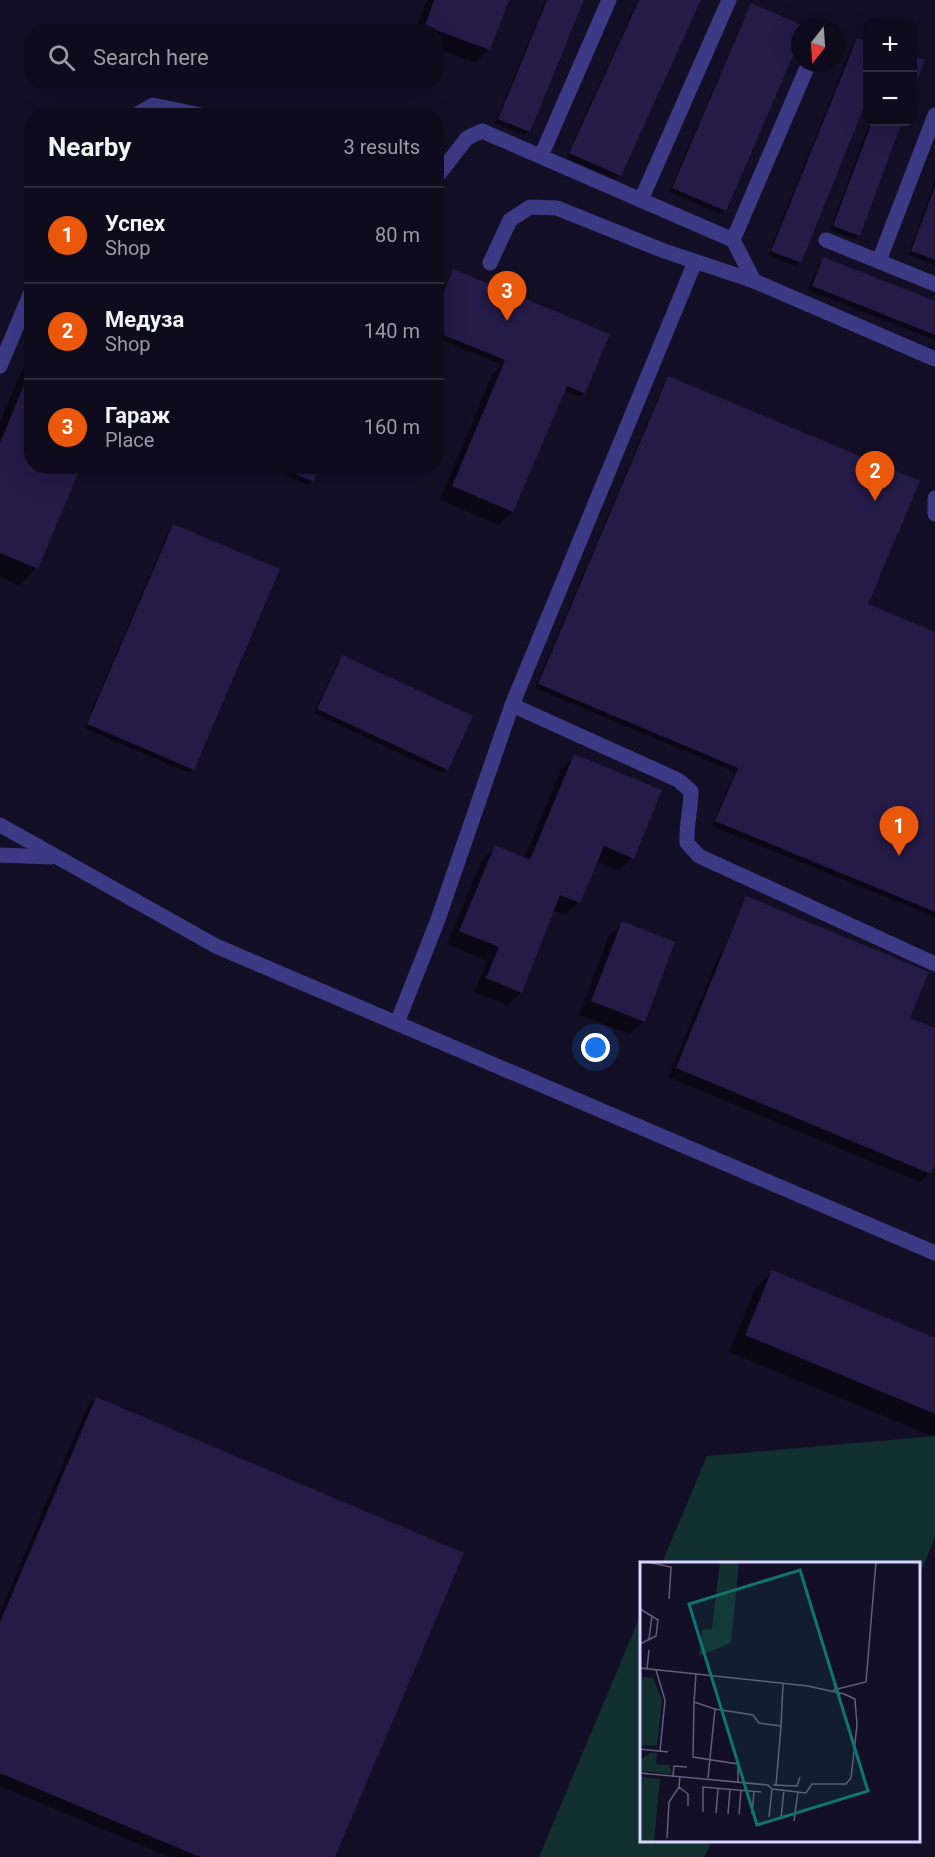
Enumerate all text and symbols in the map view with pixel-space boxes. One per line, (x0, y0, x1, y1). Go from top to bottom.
north arrow (791, 18, 845, 72)
map controls (863, 18, 917, 126)
button: + (863, 18, 917, 72)
search box (24, 24, 444, 90)
icon: search (45, 41, 78, 74)
text: Search here (93, 45, 209, 70)
button: − (863, 72, 917, 126)
text: Nearby (48, 132, 131, 162)
text: 3 results (344, 135, 420, 159)
text: Успех (105, 211, 165, 236)
text: 1 (62, 223, 73, 247)
text: 80 m (375, 223, 420, 247)
text: Shop (105, 236, 151, 260)
pin: 3 (488, 272, 526, 321)
text: Медуза (105, 307, 184, 332)
text: 2 (62, 319, 73, 343)
text: 140 m (364, 319, 420, 343)
text: Shop (105, 332, 151, 356)
text: Гараж (105, 403, 170, 428)
text: 3 (62, 415, 73, 439)
text: 160 m (364, 415, 420, 439)
text: Place (105, 428, 154, 452)
pin: 2 (856, 452, 894, 501)
pin: 1 (880, 806, 918, 856)
your location (581, 1033, 610, 1062)
inset map (640, 1562, 920, 1842)

